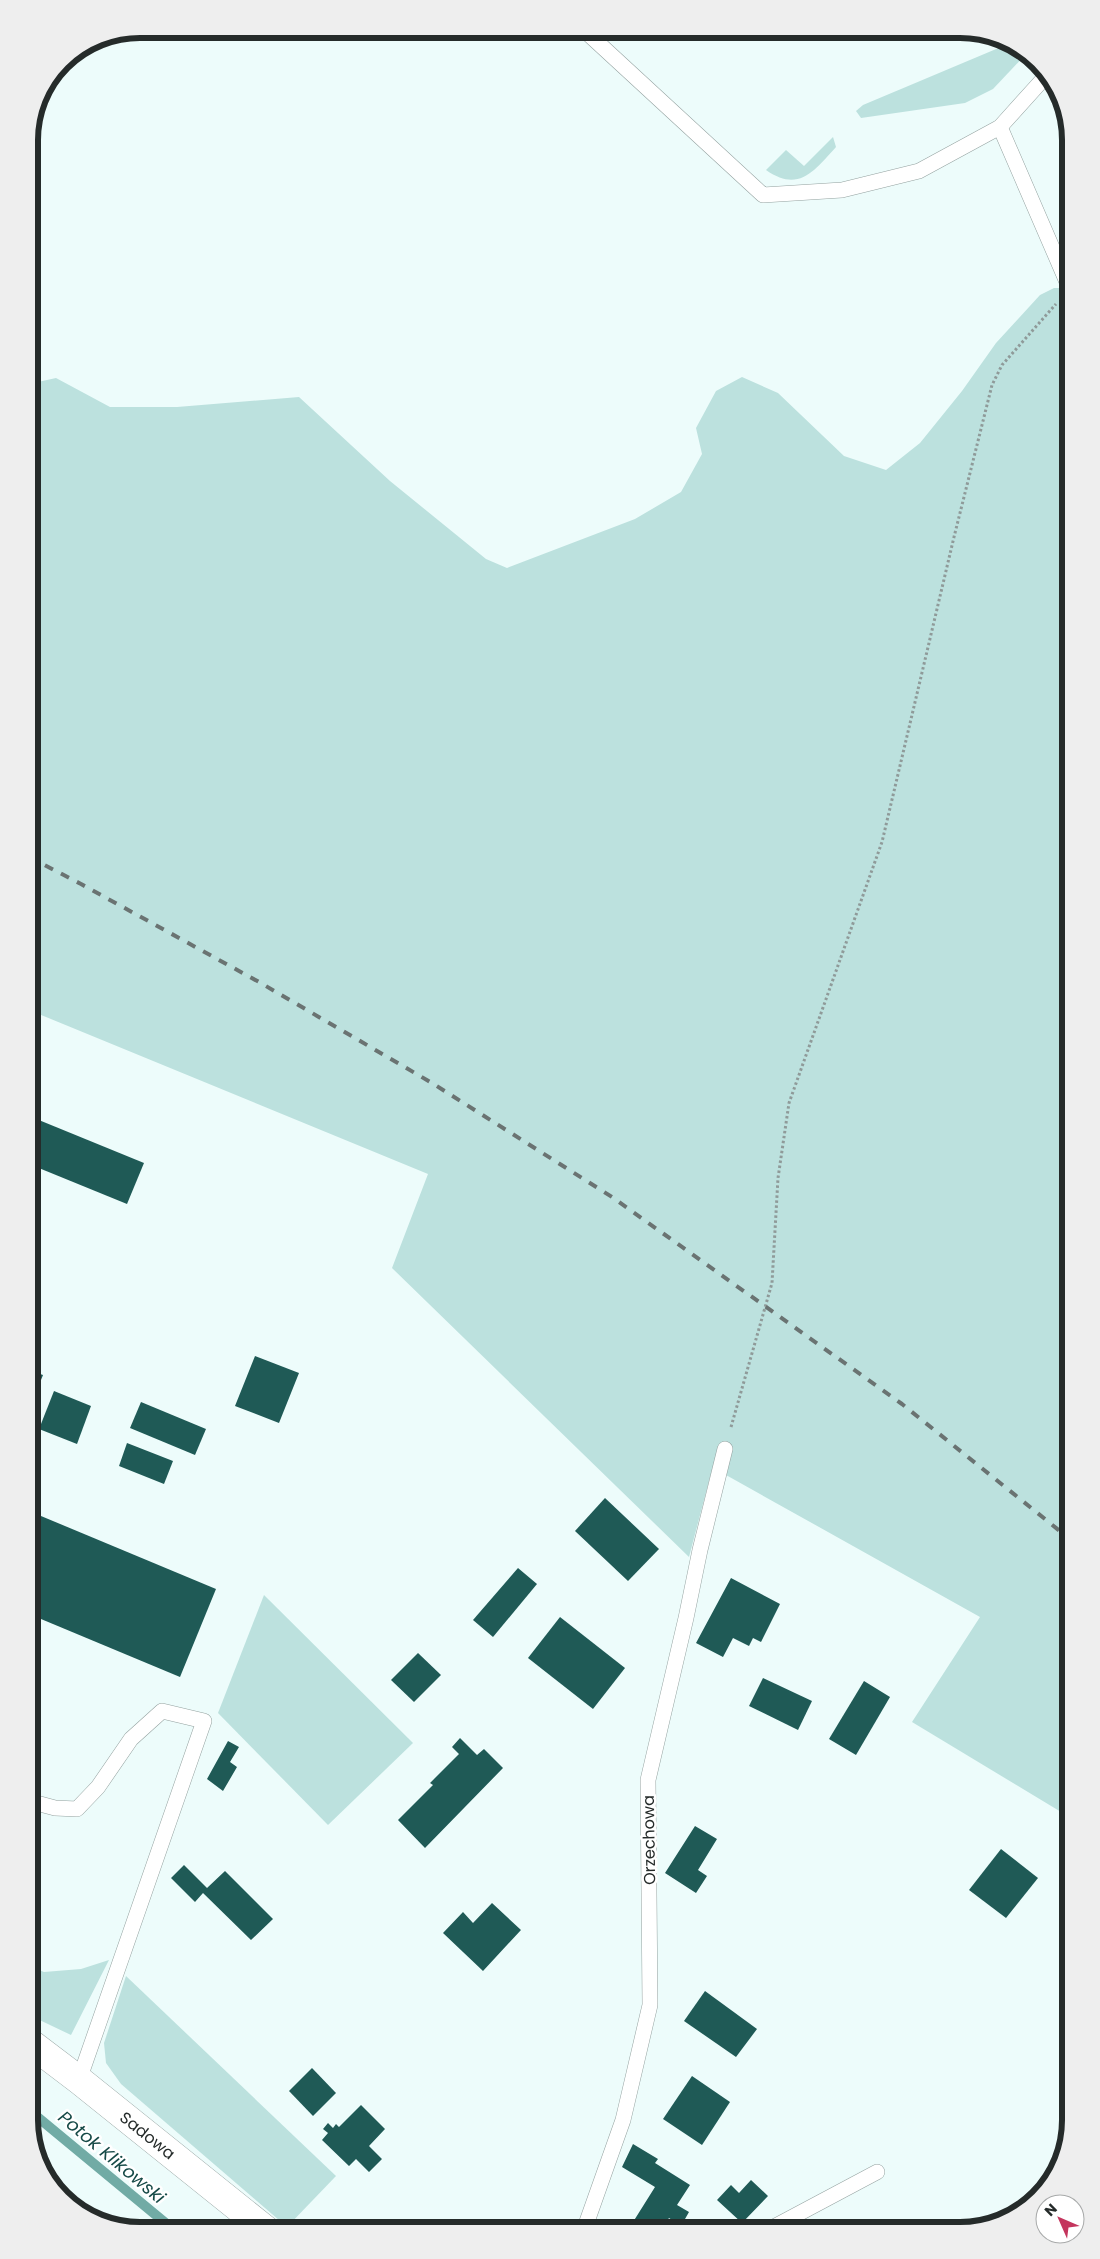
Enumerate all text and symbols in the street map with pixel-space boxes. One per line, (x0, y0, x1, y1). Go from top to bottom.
street label: Orzechowa (637, 1795, 661, 1885)
water label: Potok Klikowski (53, 2105, 171, 2210)
street label: Sadowa (115, 2106, 180, 2165)
north arrow (1035, 2194, 1085, 2244)
text: N (1040, 2199, 1062, 2221)

